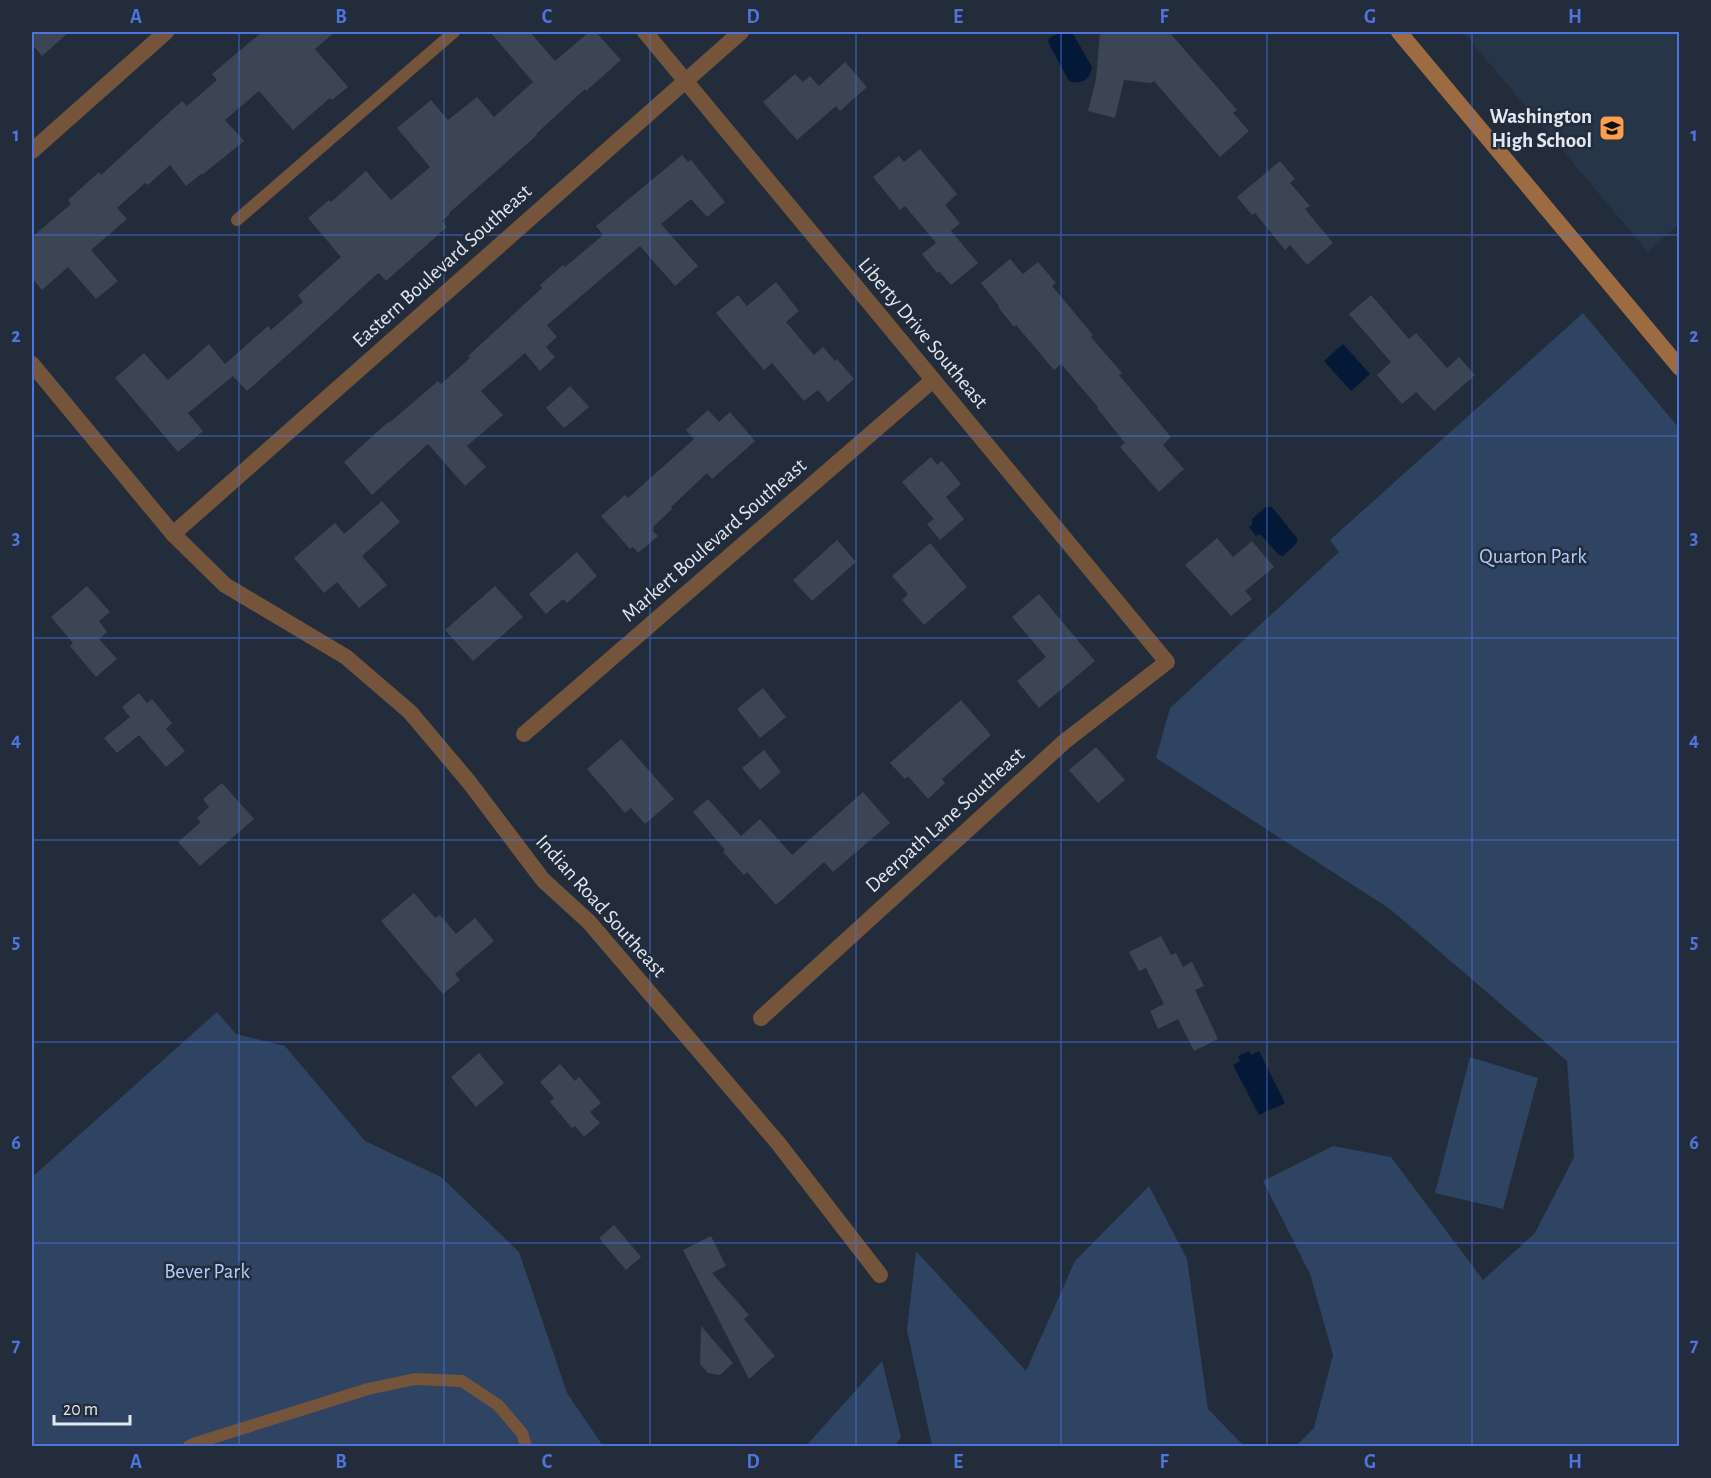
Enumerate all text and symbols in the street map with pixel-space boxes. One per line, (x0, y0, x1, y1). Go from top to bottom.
text: A (130, 7, 142, 27)
text: B (335, 7, 347, 27)
text: C (542, 7, 553, 27)
text: D (746, 7, 760, 27)
text: E (953, 7, 963, 27)
text: F (1159, 7, 1169, 27)
text: G (1364, 7, 1376, 27)
text: H (1568, 7, 1582, 27)
place label: Washington High School (1489, 106, 1592, 151)
school or university icon: Washington High School (1597, 113, 1627, 143)
text: 1 (12, 125, 20, 145)
text: 1 (1690, 125, 1698, 145)
street label: Eastern Boulevard Southeast (349, 180, 536, 352)
street label: Liberty Drive Southeast (854, 254, 992, 412)
text: 2 (11, 326, 21, 346)
text: 2 (1689, 326, 1699, 346)
street label: Markert Boulevard Southeast (618, 454, 810, 626)
text: 3 (12, 528, 20, 548)
text: 3 (1690, 528, 1698, 548)
park label: Quarton Park (1479, 546, 1587, 567)
text: 4 (11, 730, 21, 750)
text: 4 (1689, 730, 1699, 750)
street label: Deerpath Lane Southeast (862, 743, 1029, 897)
street label: Indian Road Southeast (532, 831, 670, 981)
text: 5 (12, 932, 20, 952)
text: 5 (1690, 932, 1698, 952)
text: 6 (11, 1133, 21, 1153)
text: 6 (1689, 1133, 1699, 1153)
park label: Bever Park (164, 1261, 250, 1282)
text: 7 (12, 1335, 21, 1355)
text: 7 (1690, 1335, 1699, 1355)
scale bar (54, 1388, 130, 1426)
text: 20 m (63, 1401, 98, 1419)
text: A (130, 1452, 142, 1472)
text: B (335, 1452, 347, 1472)
text: C (542, 1452, 553, 1472)
text: D (746, 1452, 760, 1472)
text: E (953, 1452, 963, 1472)
text: F (1159, 1452, 1169, 1472)
text: G (1364, 1452, 1376, 1472)
text: H (1568, 1452, 1582, 1472)

